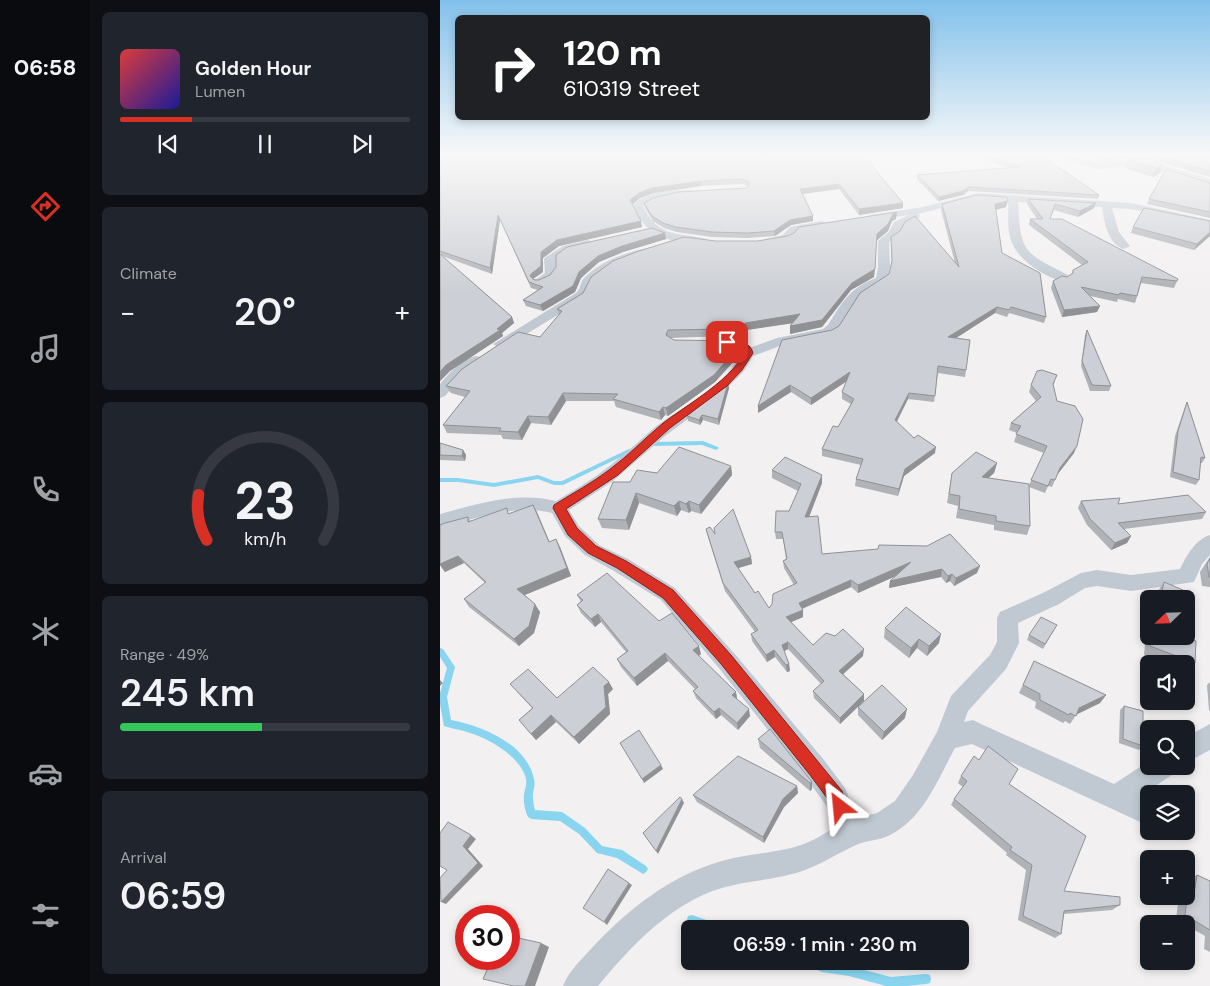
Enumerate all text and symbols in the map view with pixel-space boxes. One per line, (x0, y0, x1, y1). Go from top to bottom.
text: 120 m (563, 30, 662, 76)
icon: right (480, 35, 545, 100)
text: 06:58 (14, 53, 76, 82)
text: Golden Hour (195, 56, 311, 81)
text: 610319 Street (563, 74, 700, 103)
text: Lumen (195, 81, 245, 102)
icon: previous (154, 130, 182, 158)
icon: pause (251, 130, 279, 158)
icon: next (348, 130, 376, 158)
icon: directions (28, 189, 63, 224)
text: Climate (120, 263, 177, 284)
text: 20° (234, 287, 296, 337)
text: − (120, 294, 135, 331)
text: + (395, 294, 410, 331)
pin (706, 321, 748, 363)
icon: arrive (713, 328, 741, 356)
icon: music (28, 331, 63, 366)
text: 23 (234, 467, 296, 535)
icon: phone (28, 472, 63, 507)
text: km/h (244, 527, 286, 551)
north arrow (1140, 590, 1195, 645)
map controls (1140, 590, 1195, 970)
icon: climate (28, 614, 63, 649)
text: Range · 49% (120, 644, 209, 665)
button: sound (1140, 655, 1195, 710)
text: 245 km (120, 668, 255, 718)
button: search (1140, 720, 1195, 775)
icon: car (28, 756, 63, 791)
position arrow (813, 780, 865, 832)
button: layers (1140, 785, 1195, 840)
text: Arrival (120, 847, 167, 868)
button: + (1140, 850, 1195, 905)
text: 06:59 (120, 871, 226, 921)
icon: filters (28, 898, 63, 933)
speed limit sign: 30 (455, 905, 520, 970)
button: − (1140, 915, 1195, 970)
text: 06:59 · 1 min · 230 m (733, 932, 917, 957)

